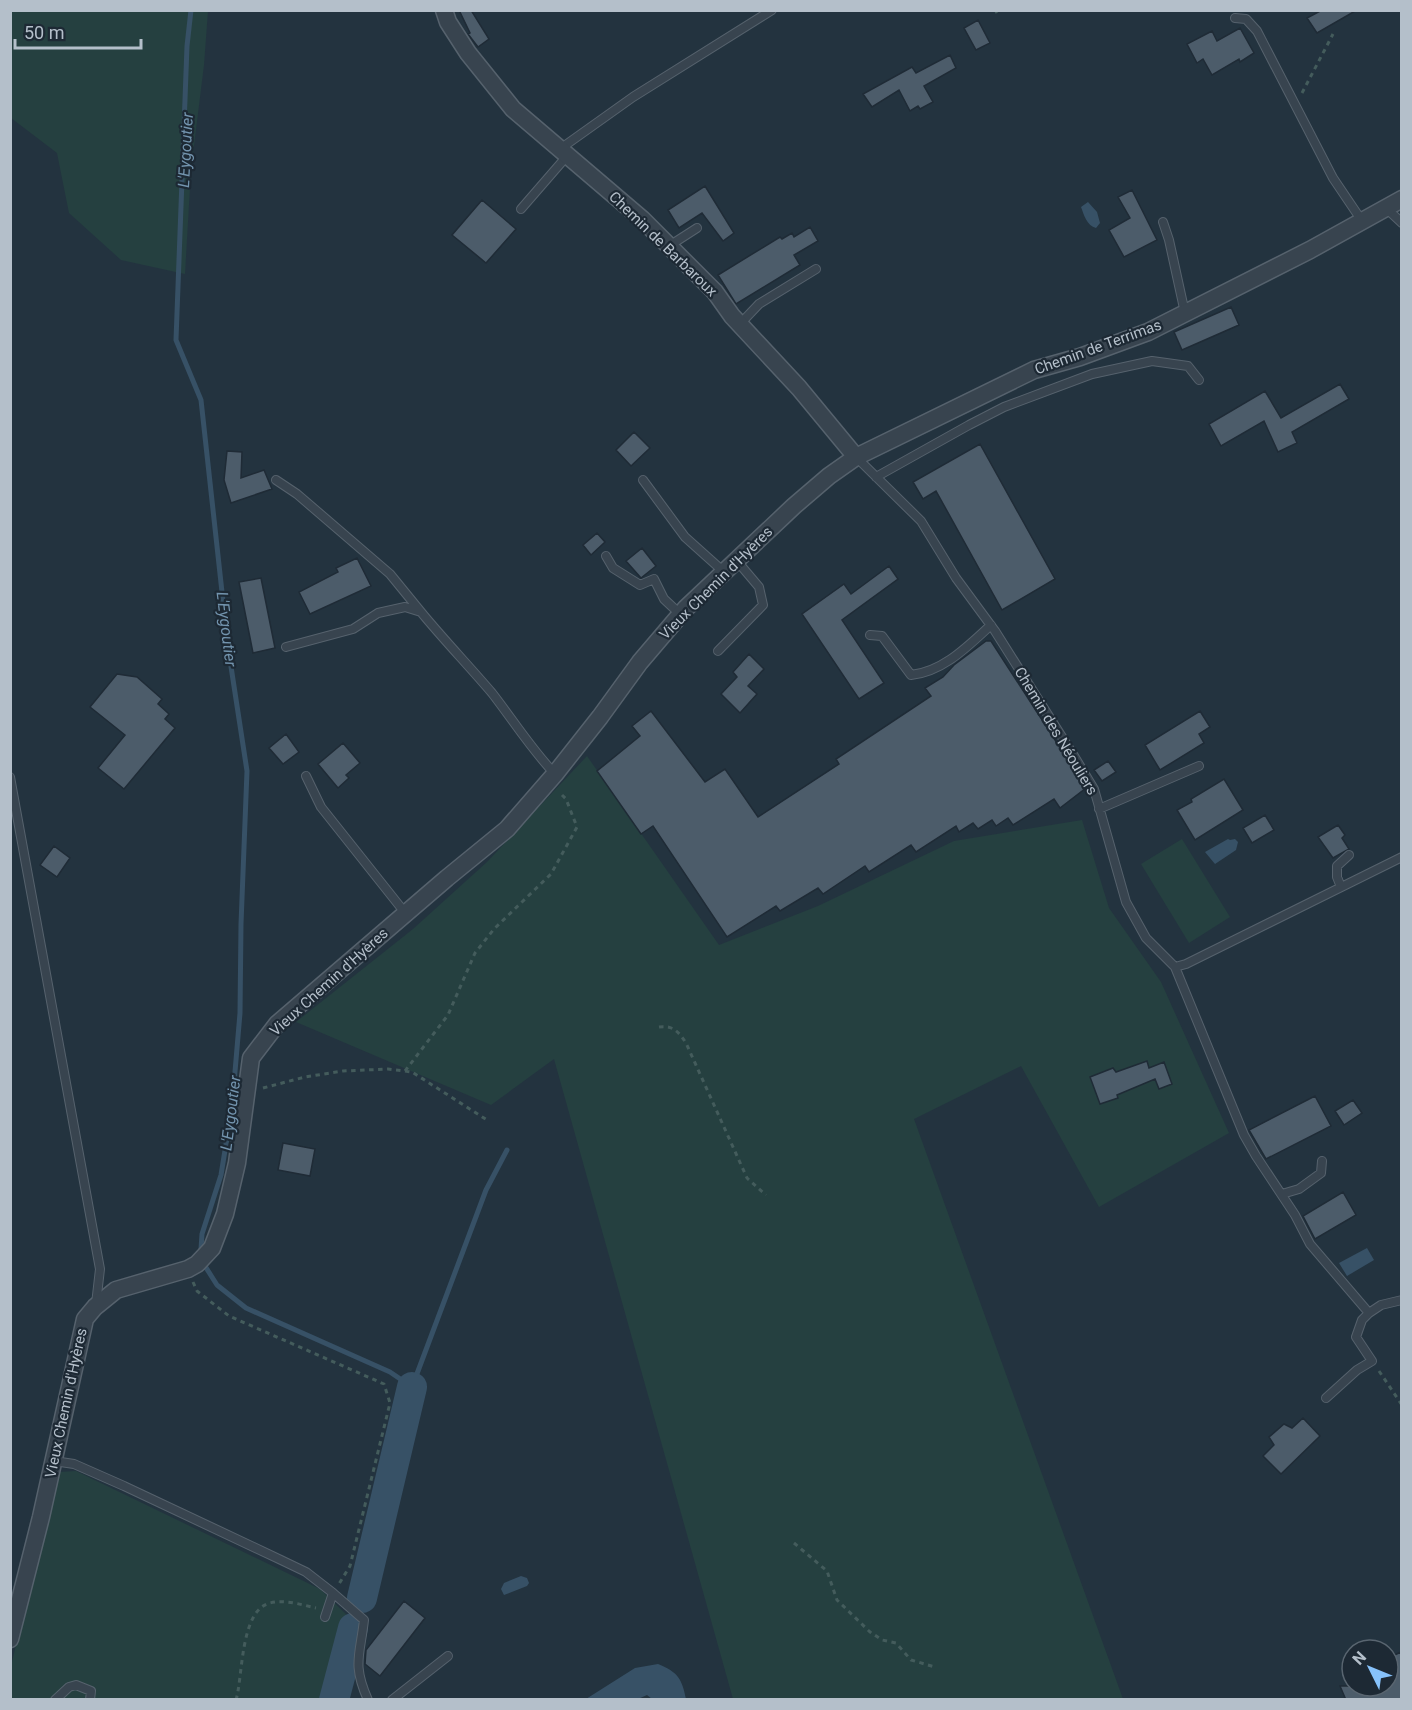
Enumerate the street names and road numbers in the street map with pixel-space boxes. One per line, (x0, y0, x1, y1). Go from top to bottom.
street label: Chemin de Barbaroux (605, 188, 721, 301)
street label: Chemin de Terrimas (1032, 316, 1164, 378)
street label: Vieux Chemin d'Hyères (656, 523, 776, 643)
street label: Chemin des Néouliers (1011, 664, 1101, 798)
street label: Vieux Chemin d'Hyères (266, 924, 392, 1040)
street label: Vieux Chemin d'Hyères (41, 1326, 91, 1480)

